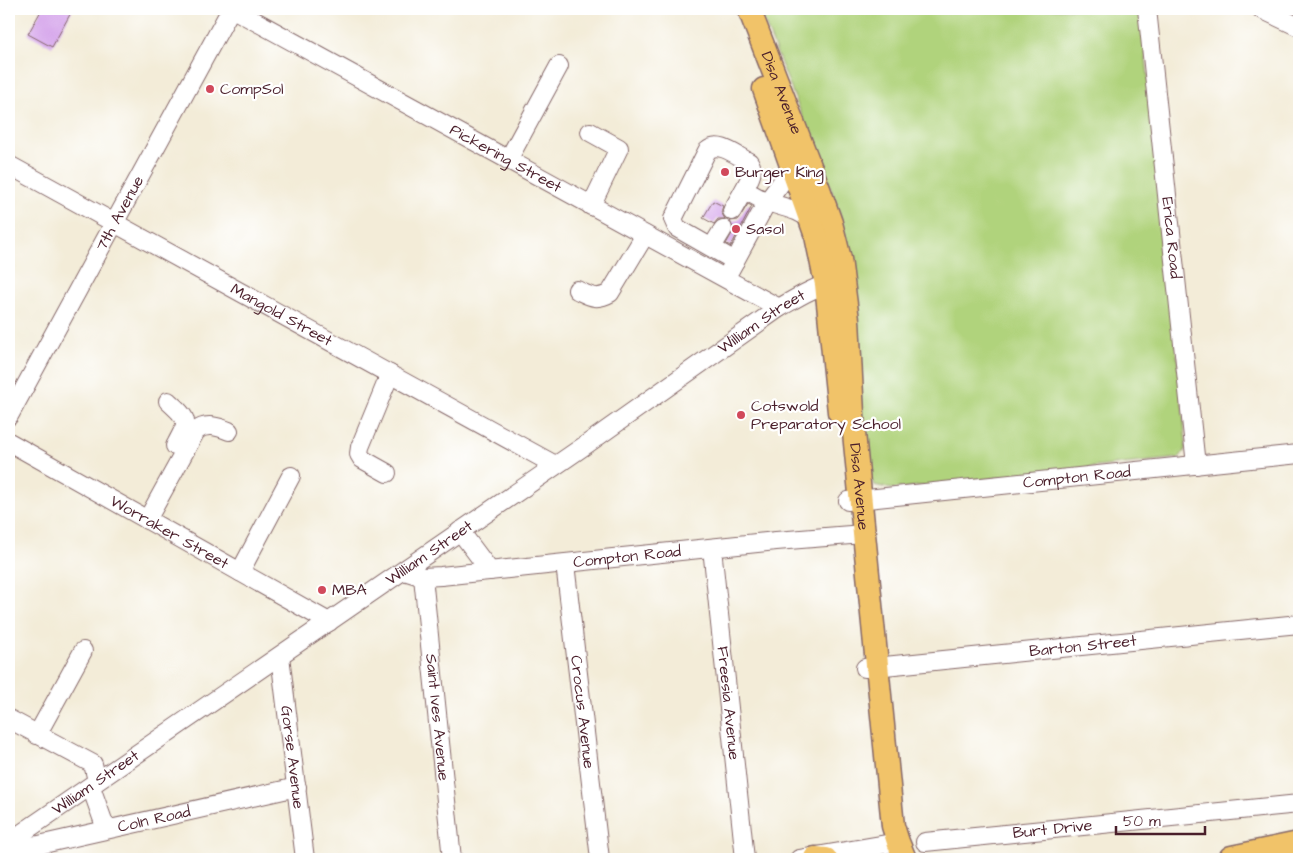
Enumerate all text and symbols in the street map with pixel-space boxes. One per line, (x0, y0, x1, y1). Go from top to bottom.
street label: Disa Avenue (756, 48, 808, 138)
place label: CompSol (220, 78, 283, 100)
marker: CompSol (204, 83, 216, 95)
street label: Pickering Street (446, 119, 566, 198)
place label: Burger King (735, 161, 824, 184)
marker: Burger King (719, 166, 731, 178)
street label: 7th Avenue (90, 171, 149, 255)
street label: Erica Road (1156, 196, 1187, 280)
place label: Sasol (746, 218, 784, 240)
marker: Sasol (730, 223, 742, 235)
street label: Mangold Street (227, 278, 337, 352)
street label: William Street (713, 284, 810, 359)
place label: Cotswold Preparatory School (751, 395, 901, 436)
marker: Cotswold Preparatory School (735, 409, 747, 421)
street label: Disa Avenue (844, 442, 875, 532)
street label: Compton Road (1022, 461, 1132, 494)
street label: Worraker Street (106, 490, 233, 575)
street label: William Street (381, 515, 477, 591)
street label: Compton Road (572, 540, 682, 573)
place label: MBA (332, 579, 367, 601)
marker: MBA (316, 584, 328, 596)
street label: Barton Street (1028, 629, 1138, 662)
street label: Freesia Avenue (711, 645, 745, 761)
street label: Saint Ives Avenue (420, 653, 455, 782)
street label: Crocus Avenue (565, 654, 600, 770)
street label: Gorse Avenue (275, 704, 310, 811)
street label: William Street (48, 744, 144, 820)
street label: Coln Road (116, 800, 193, 838)
scale bar (1116, 803, 1204, 835)
text: 50 m (1123, 811, 1161, 832)
street label: Burt Drive (1012, 814, 1093, 844)

